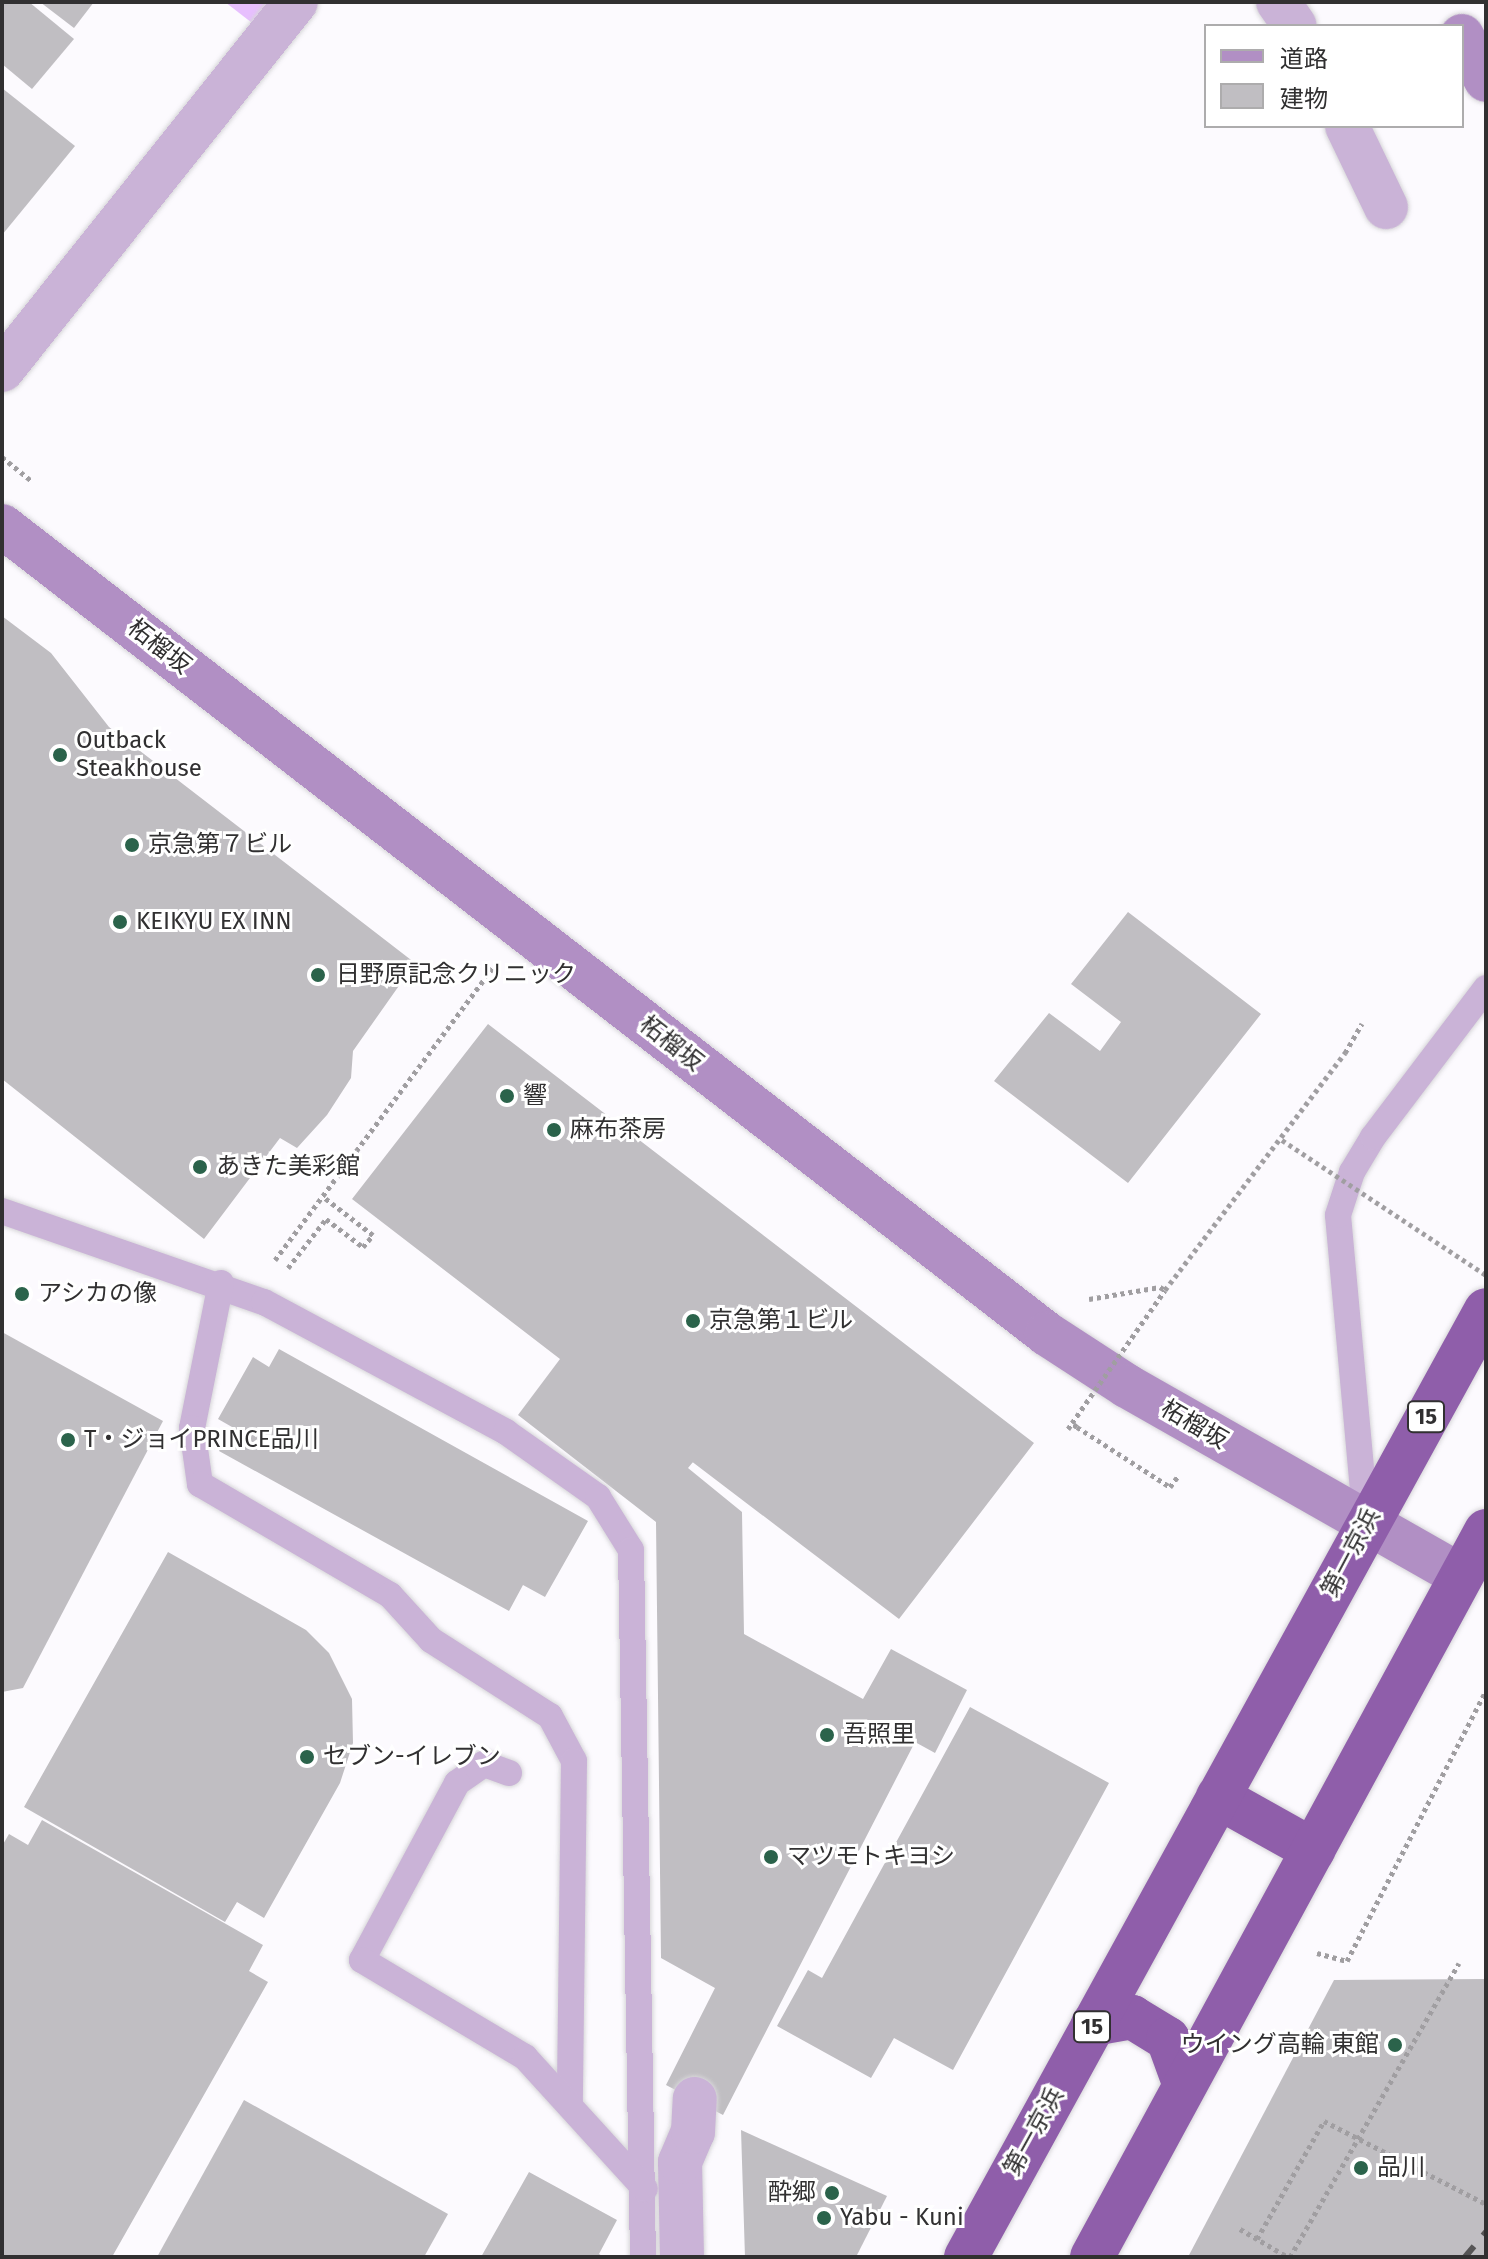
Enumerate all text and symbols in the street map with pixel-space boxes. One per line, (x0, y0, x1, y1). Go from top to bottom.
legend (1204, 24, 1464, 128)
text: 道路 (1280, 45, 1328, 73)
text: 建物 (1280, 85, 1328, 113)
street label: 柘榴坂 (122, 613, 196, 681)
place label: Outback Steakhouse (76, 727, 202, 783)
marker: Outback Steakhouse (51, 746, 69, 764)
place label: 京急第７ビル (148, 831, 292, 859)
marker: 京急第７ビル (123, 836, 141, 854)
place label: KEIKYU EX INN (136, 908, 292, 936)
marker: KEIKYU EX INN (111, 913, 129, 931)
place label: 日野原記念クリニック (336, 961, 576, 989)
marker: 日野原記念クリニック (307, 964, 329, 986)
street label: 柘榴坂 (634, 1010, 708, 1078)
place label: 響 (523, 1082, 547, 1110)
marker: 響 (498, 1087, 516, 1105)
place label: 麻布茶房 (570, 1116, 666, 1144)
marker: 麻布茶房 (545, 1121, 563, 1139)
place label: あきた美彩館 (216, 1153, 360, 1181)
marker: あきた美彩館 (191, 1158, 209, 1176)
place label: アシカの像 (38, 1280, 158, 1308)
marker: アシカの像 (13, 1285, 31, 1303)
place label: 京急第１ビル (709, 1307, 853, 1335)
marker: 京急第１ビル (684, 1312, 702, 1330)
street label: 柘榴坂 (1156, 1395, 1232, 1455)
road number: 15 (1406, 1399, 1446, 1435)
place label: T・ジョイPRINCE品川 (84, 1426, 319, 1454)
marker: T・ジョイPRINCE品川 (59, 1431, 77, 1449)
street label: 第一京浜 (1316, 1504, 1386, 1602)
place label: 吾照里 (843, 1721, 915, 1749)
marker: 吾照里 (818, 1726, 836, 1744)
place label: セブン-イレブン (323, 1743, 501, 1771)
marker: セブン-イレブン (298, 1748, 316, 1766)
place label: マツモトキヨシ (787, 1843, 955, 1871)
marker: マツモトキヨシ (762, 1848, 780, 1866)
road number: 15 (1072, 2009, 1112, 2045)
place label: ウイング高輪 東館 (1181, 2031, 1379, 2059)
marker: ウイング高輪 東館 (1386, 2036, 1404, 2054)
street label: 第一京浜 (998, 2083, 1070, 2181)
place label: 品川 (1377, 2154, 1425, 2182)
marker: 品川 (1352, 2159, 1370, 2177)
place label: 酔郷 (768, 2179, 816, 2207)
marker: 酔郷 (823, 2184, 841, 2202)
place label: Yabu - Kuni (840, 2204, 964, 2232)
marker: Yabu - Kuni (815, 2209, 833, 2227)

